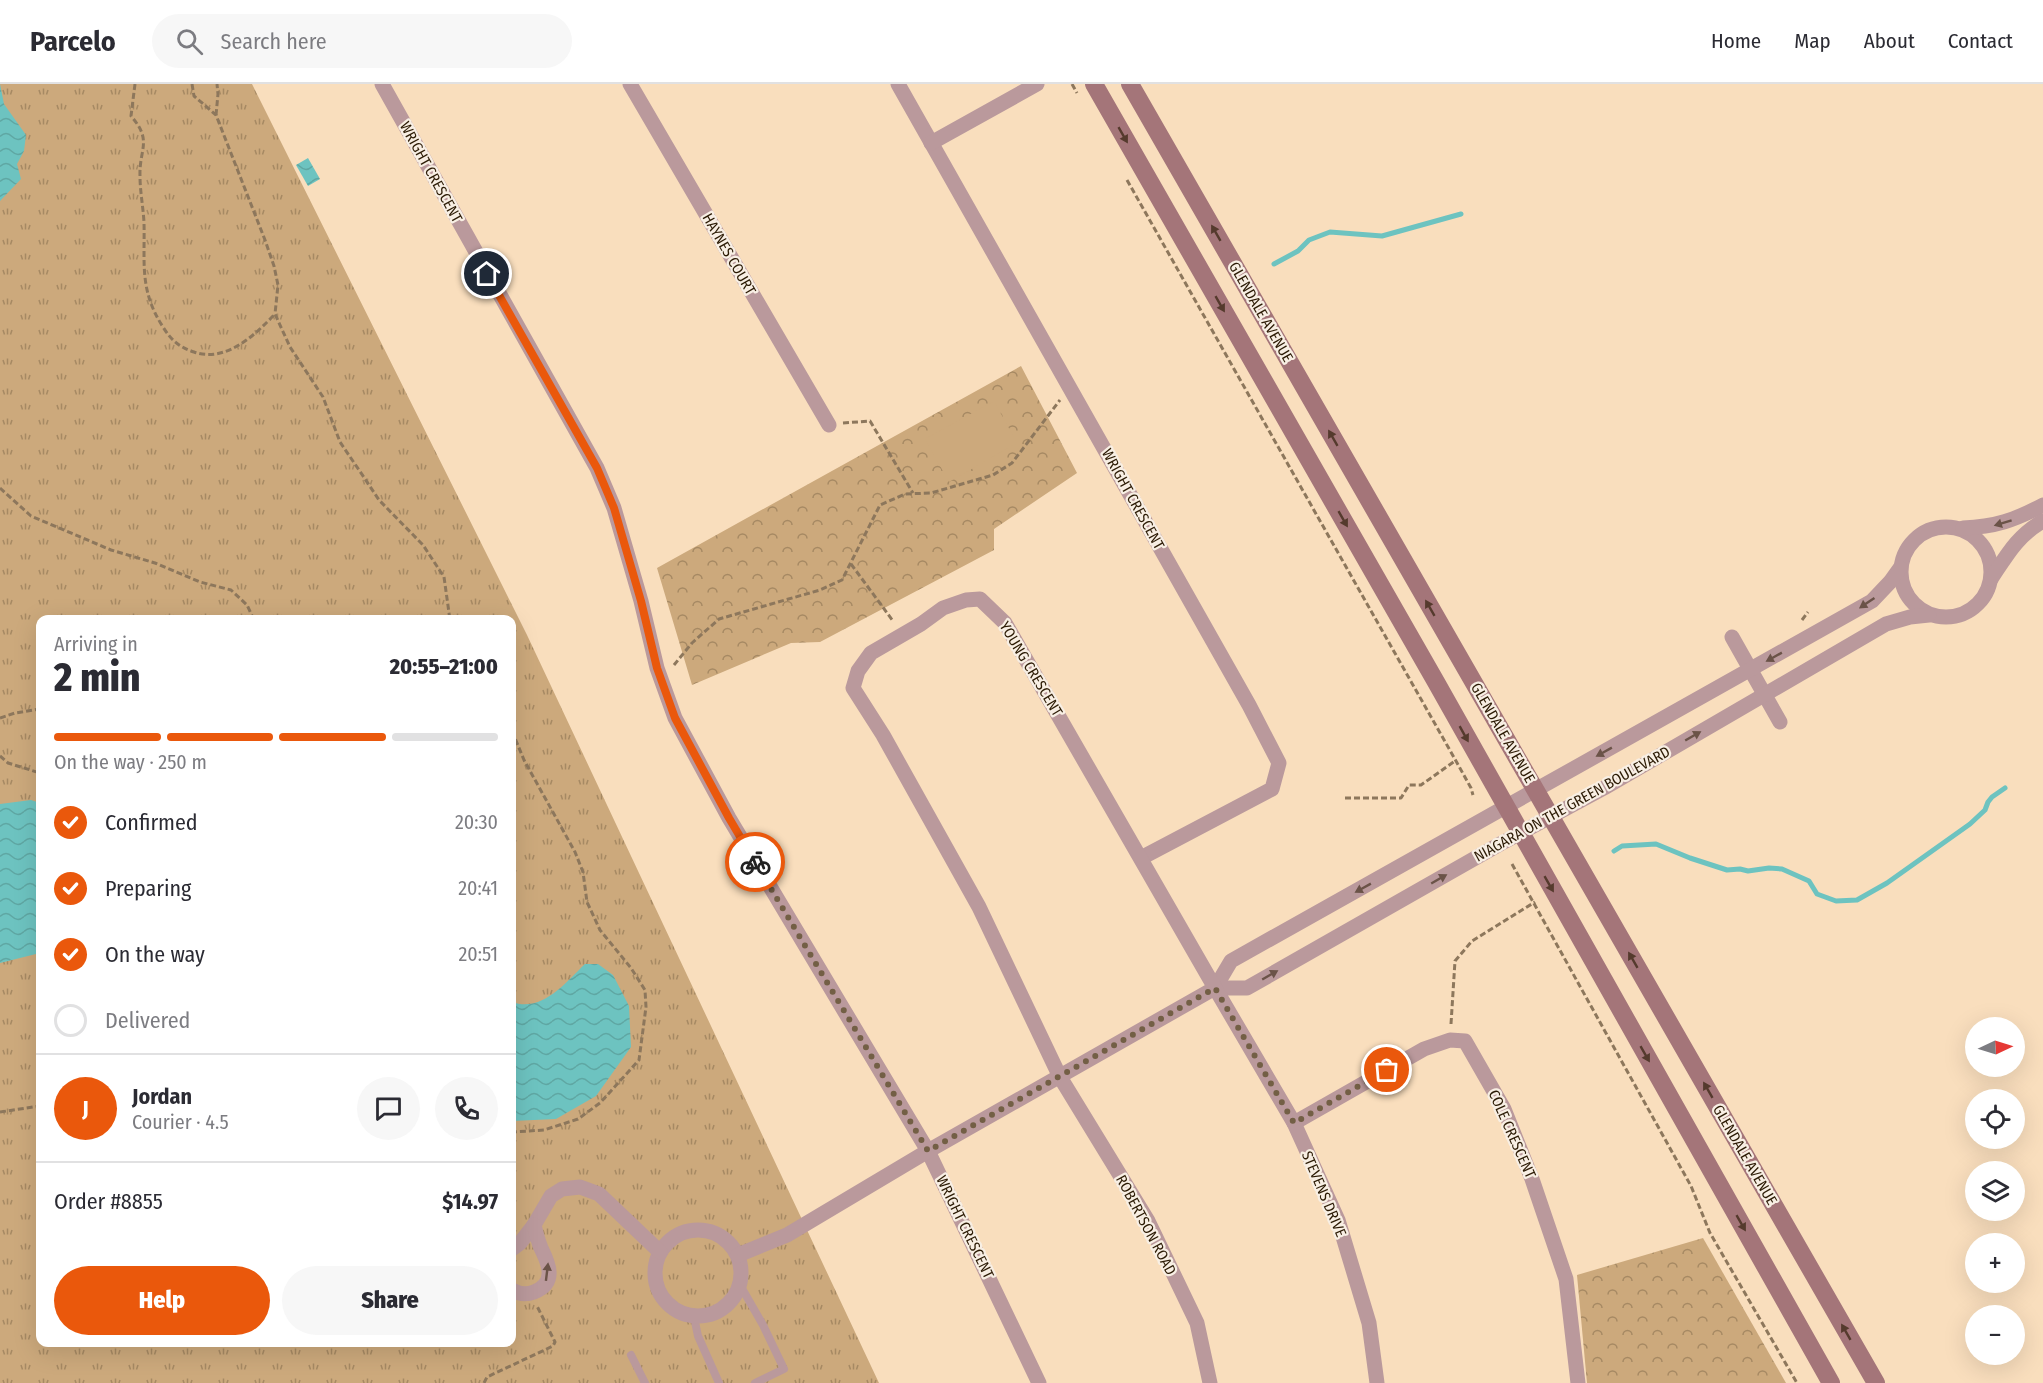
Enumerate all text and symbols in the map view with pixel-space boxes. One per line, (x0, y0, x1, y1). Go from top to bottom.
search box (152, 14, 572, 68)
text: Parcelo (30, 25, 116, 58)
icon: search (173, 25, 206, 58)
text: Search here (221, 28, 327, 55)
text: Home (1711, 28, 1761, 54)
text: Map (1794, 28, 1831, 54)
text: About (1864, 28, 1915, 54)
text: Contact (1948, 28, 2013, 54)
street label: WRIGHT CRESCENT (396, 119, 466, 226)
one-way arrow (1118, 127, 1129, 143)
street label: HAYNES COURT (698, 210, 760, 298)
one-way arrow (1211, 224, 1221, 241)
pin (461, 248, 512, 299)
icon: home (470, 257, 503, 290)
street label: GLENDALE AVENUE (1225, 259, 1297, 365)
one-way arrow (1215, 296, 1225, 313)
one-way arrow (1329, 430, 1339, 447)
street label: WRIGHT CRESCENT (1098, 446, 1168, 553)
one-way arrow (1337, 511, 1348, 527)
one-way arrow (1994, 518, 2012, 528)
one-way arrow (1859, 598, 1875, 609)
one-way arrow (1425, 599, 1435, 616)
street label: YOUNG CRESCENT (996, 618, 1066, 720)
text: Arriving in (54, 632, 138, 656)
one-way arrow (1766, 651, 1782, 662)
text: 20:55–21:00 (390, 653, 498, 680)
text: 2 min (54, 655, 140, 701)
street label: GLENDALE AVENUE (1467, 680, 1539, 786)
one-way arrow (1459, 725, 1469, 742)
one-way arrow (1685, 731, 1702, 741)
street label: NIAGARA ON THE GREEN BOULEVARD (1471, 742, 1673, 866)
one-way arrow (1595, 747, 1612, 757)
text: On the way · 250 m (54, 750, 207, 774)
icon: check (54, 806, 87, 839)
text: Confirmed (105, 809, 198, 836)
text: 20:30 (455, 810, 498, 834)
courier (725, 832, 785, 892)
icon: bike (739, 846, 772, 879)
icon: check (54, 872, 87, 905)
one-way arrow (1431, 873, 1447, 884)
text: Preparing (105, 875, 191, 902)
text: 20:41 (458, 876, 498, 900)
one-way arrow (1543, 876, 1554, 892)
one-way arrow (1355, 882, 1371, 893)
icon: check (54, 938, 87, 971)
text: On the way (105, 941, 205, 968)
text: 20:51 (458, 942, 498, 966)
one-way arrow (1628, 952, 1639, 968)
one-way arrow (1262, 970, 1279, 980)
text: Delivered (105, 1007, 190, 1034)
north arrow (1965, 1017, 2025, 1077)
map controls (1965, 1017, 2025, 1365)
pin (1361, 1044, 1412, 1095)
one-way arrow (1640, 1046, 1650, 1063)
icon: bag (1370, 1053, 1403, 1086)
button: chat (357, 1077, 420, 1140)
button: phone (435, 1077, 498, 1140)
one-way arrow (1703, 1081, 1713, 1098)
text: Jordan (132, 1083, 192, 1110)
street label: COLE CRESCENT (1485, 1087, 1540, 1181)
button: locate (1965, 1089, 2025, 1149)
text: J (82, 1095, 89, 1122)
street label: GLENDALE AVENUE (1709, 1102, 1781, 1208)
text: Courier · 4.5 (132, 1110, 229, 1134)
street label: STEVENS DRIVE (1298, 1148, 1350, 1240)
button: layers (1965, 1161, 2025, 1221)
street label: ROBERTSON ROAD (1112, 1172, 1180, 1278)
street label: WRIGHT CRESCENT (932, 1173, 998, 1281)
text: Order #8855 (54, 1188, 163, 1215)
text: $14.97 (442, 1188, 498, 1215)
one-way arrow (1736, 1215, 1746, 1232)
button: + (1965, 1233, 2025, 1293)
one-way arrow (543, 1262, 552, 1281)
button: Help (54, 1266, 270, 1335)
button: Share (282, 1266, 498, 1335)
button: − (1965, 1305, 2025, 1365)
one-way arrow (1841, 1324, 1852, 1340)

